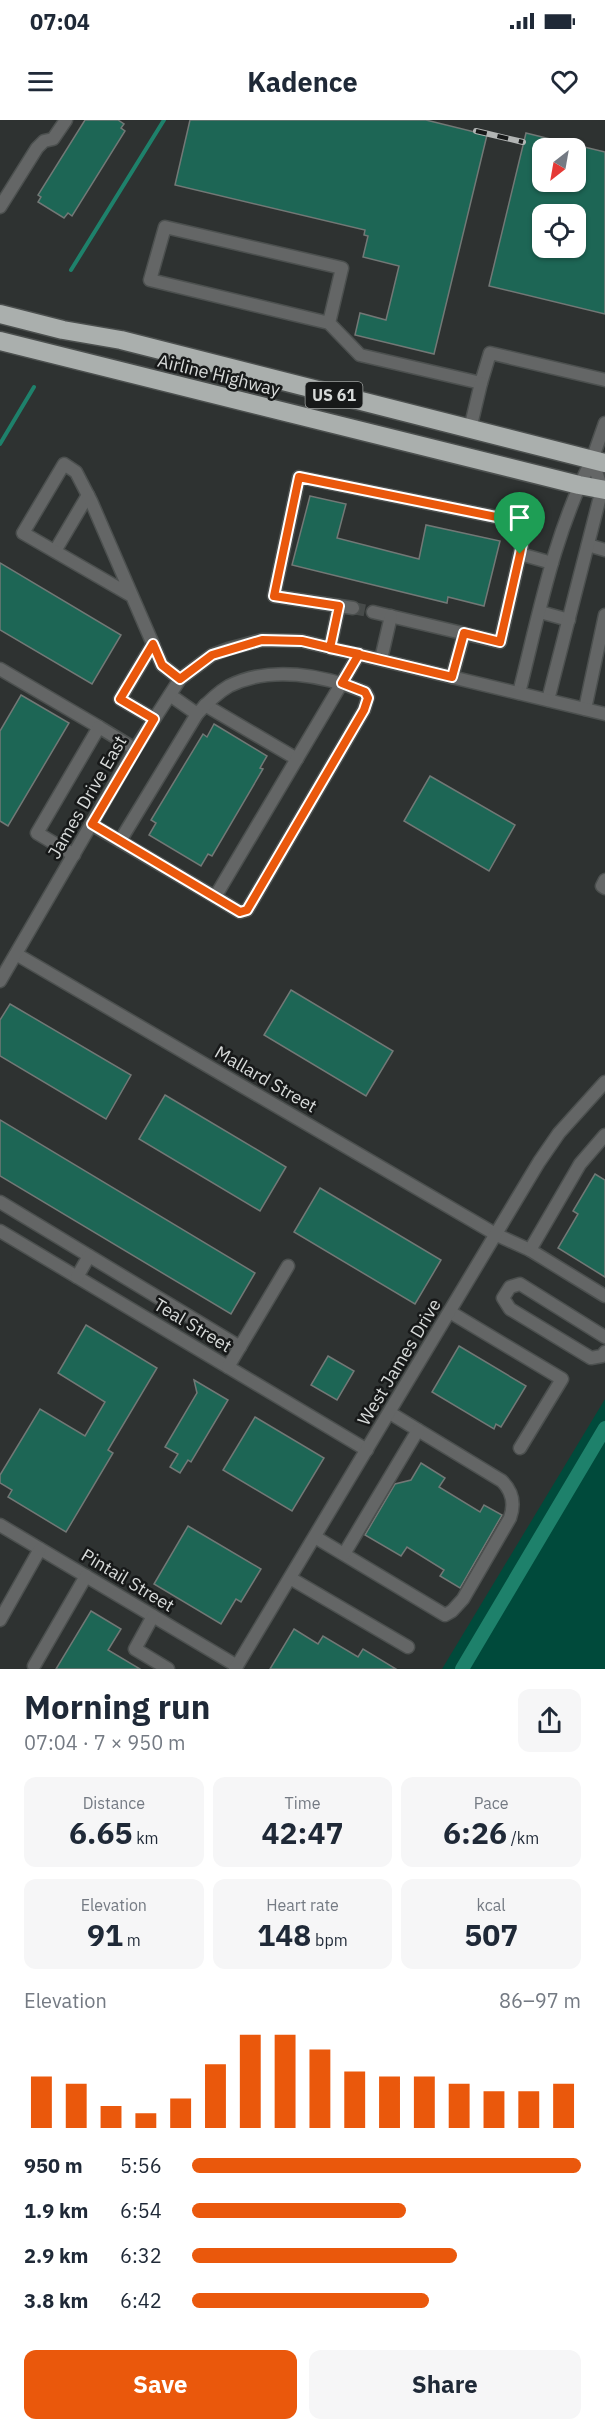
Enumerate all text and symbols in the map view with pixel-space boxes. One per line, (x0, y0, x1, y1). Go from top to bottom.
text: 07:04 (30, 7, 90, 36)
text: Kadence (247, 64, 358, 99)
icon: menu (24, 65, 57, 98)
icon: heart (548, 65, 581, 98)
north arrow (532, 138, 586, 192)
map controls (532, 138, 586, 258)
button: locate (532, 204, 586, 258)
street label: Airline Highway (155, 349, 283, 401)
road number: US 61 (306, 382, 362, 408)
pin (494, 492, 545, 554)
icon: arrive (503, 501, 536, 534)
street label: James Drive East (42, 731, 132, 863)
street label: Mallard Street (211, 1041, 321, 1117)
street label: Teal Street (150, 1293, 236, 1357)
street label: West James Drive (352, 1294, 446, 1430)
street label: Pintail Street (77, 1543, 179, 1617)
text: Morning run (24, 1685, 210, 1728)
button: share (518, 1689, 581, 1752)
text: 07:04 · 7 × 950 m (24, 1729, 185, 1756)
text: Distance (83, 1793, 145, 1813)
text: Time (285, 1793, 320, 1813)
text: Pace (474, 1793, 509, 1813)
text: 6.65 (69, 1813, 132, 1852)
text: 42:47 (262, 1813, 343, 1852)
text: 6:26 (443, 1813, 507, 1852)
text: km (132, 1828, 159, 1848)
text: /km (507, 1828, 539, 1848)
text: Elevation (81, 1895, 147, 1915)
text: Heart rate (266, 1895, 339, 1915)
text: kcal (477, 1895, 506, 1915)
text: 91 (87, 1915, 123, 1954)
text: 148 (257, 1915, 311, 1954)
text: 507 (464, 1915, 518, 1954)
text: m (123, 1930, 141, 1950)
text: bpm (311, 1930, 348, 1950)
text: Elevation (24, 1987, 107, 2014)
text: 86–97 m (499, 1987, 581, 2014)
text: 950 m (24, 2152, 83, 2179)
text: 5:56 (120, 2152, 162, 2179)
text: 1.9 km (24, 2197, 88, 2224)
text: 6:54 (120, 2197, 162, 2224)
text: 2.9 km (24, 2242, 88, 2269)
text: 6:32 (120, 2242, 162, 2269)
text: 3.8 km (24, 2287, 88, 2314)
text: 6:42 (120, 2287, 162, 2314)
button: Save (24, 2350, 297, 2419)
button: Share (309, 2350, 581, 2419)

